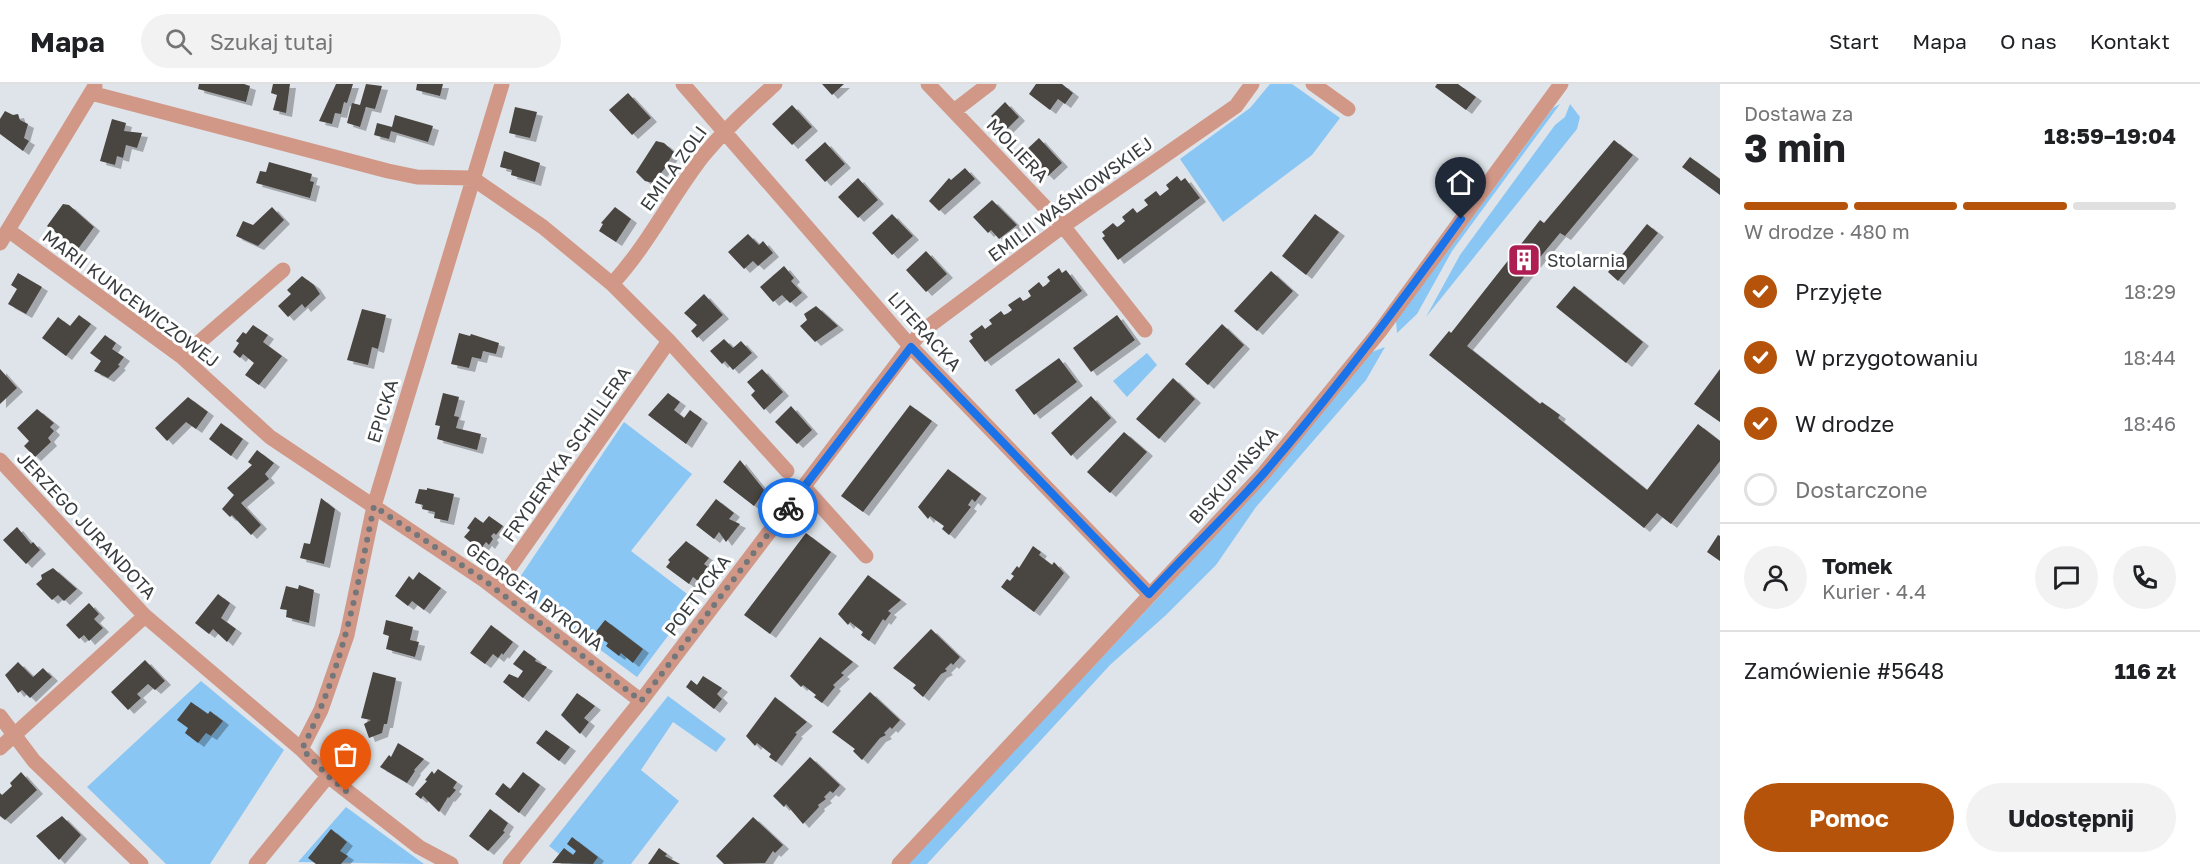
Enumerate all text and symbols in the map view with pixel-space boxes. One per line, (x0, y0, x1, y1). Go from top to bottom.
search box (141, 14, 561, 68)
text: Mapa (30, 25, 105, 58)
icon: search (162, 25, 195, 58)
text: Szukaj tutaj (210, 28, 333, 55)
text: Start (1829, 28, 1879, 54)
text: Mapa (1912, 28, 1967, 54)
text: O nas (2000, 28, 2057, 54)
text: Kontakt (2090, 28, 2170, 54)
text: Dostawa za (1744, 101, 1853, 125)
street label: MOLIERA (982, 114, 1054, 186)
street label: EMILA ZOLI (635, 121, 711, 215)
text: 18:59–19:04 (2044, 122, 2176, 149)
text: 3 min (1744, 124, 1846, 171)
street label: EMILII WAŚNIOWSKIEJ (983, 132, 1157, 266)
pin (1435, 157, 1486, 219)
icon: home (1444, 166, 1477, 199)
text: W drodze · 480 m (1744, 219, 1910, 243)
street label: MARII KUNCEWICZOWEJ (39, 225, 223, 371)
building icon: Stolarnia (1506, 242, 1542, 278)
place label: Stolarnia (1547, 249, 1625, 271)
icon: check (1744, 275, 1777, 308)
text: Przyjęte (1795, 278, 1882, 305)
text: 18:29 (2124, 279, 2176, 303)
street label: LITERACKA (884, 287, 966, 375)
icon: check (1744, 341, 1777, 374)
text: W przygotowaniu (1795, 344, 1978, 371)
text: 18:44 (2124, 345, 2176, 369)
street label: FRYDERYKA SCHILLERA (497, 362, 635, 546)
street label: EPICKA (362, 376, 402, 446)
icon: check (1744, 407, 1777, 440)
text: W drodze (1795, 410, 1894, 437)
text: 18:46 (2124, 411, 2176, 435)
street label: BISKUPIŃSKA (1184, 422, 1282, 528)
street label: JERZEGO JURANDOTA (13, 447, 161, 603)
text: Dostarczone (1795, 476, 1928, 503)
courier (758, 478, 818, 538)
icon: bike (772, 492, 805, 525)
street label: GEORGE'A BYRONA (462, 537, 608, 655)
button: person (1744, 546, 1807, 609)
button: chat (2035, 546, 2098, 609)
button: phone (2113, 546, 2176, 609)
street label: POETYCKA (659, 550, 735, 640)
text: Tomek (1822, 552, 1893, 579)
text: Kurier · 4.4 (1822, 579, 1926, 603)
text: Zamówienie #5648 (1744, 657, 1944, 684)
text: 116 zł (2114, 657, 2176, 684)
pin (320, 729, 371, 791)
icon: bag (329, 738, 362, 771)
button: Pomoc (1744, 783, 1954, 852)
button: Udostępnij (1966, 783, 2176, 852)

